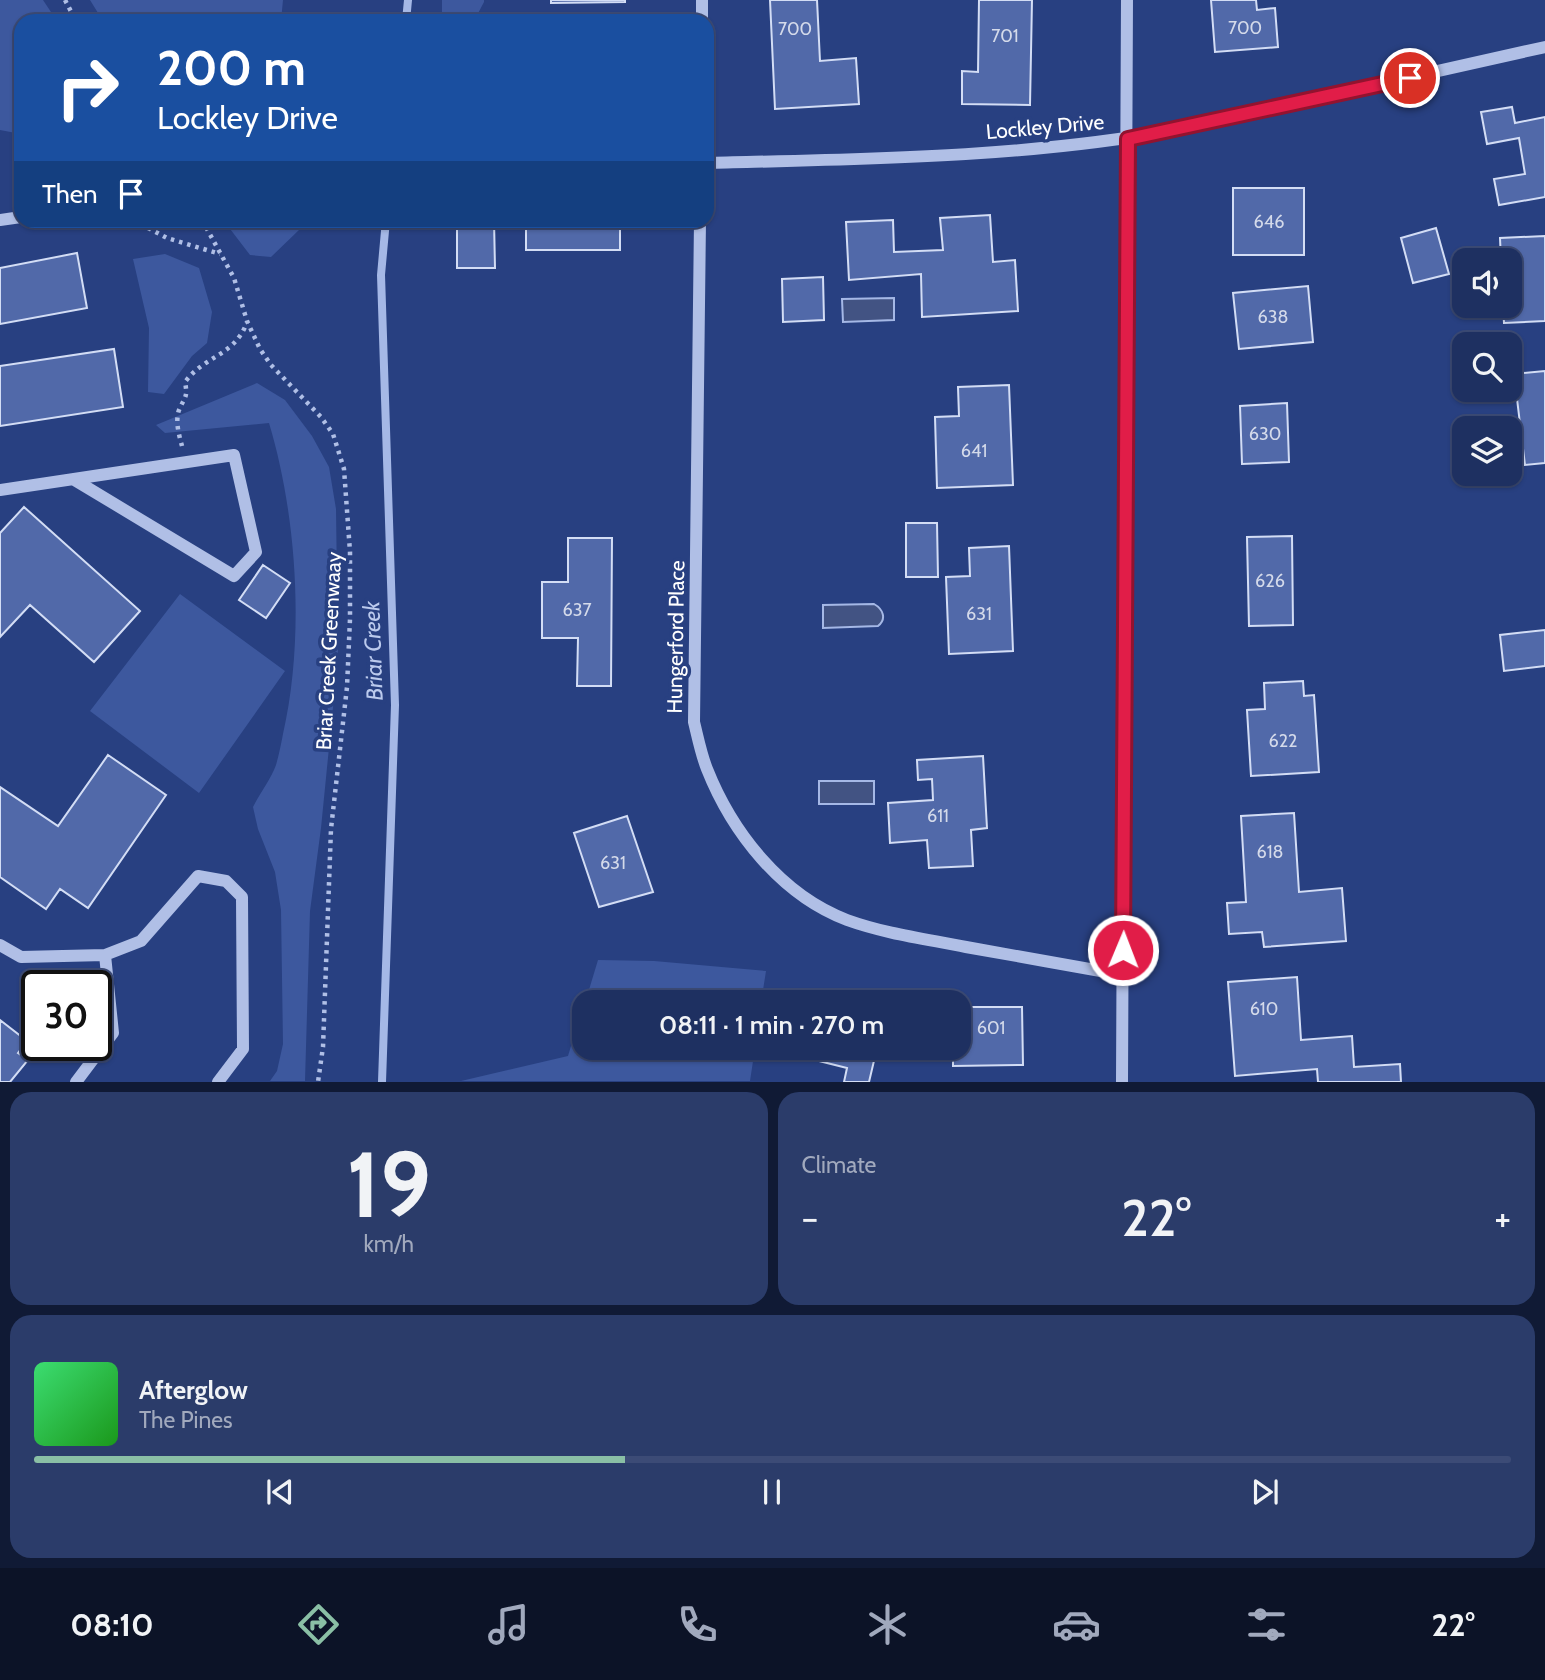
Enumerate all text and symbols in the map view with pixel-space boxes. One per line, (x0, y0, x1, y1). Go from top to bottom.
house number: 700 (1228, 17, 1262, 39)
house number: 700 (778, 18, 812, 40)
house number: 701 (991, 25, 1019, 47)
text: 200 m (157, 38, 306, 97)
icon: right (42, 42, 133, 133)
pin (1380, 48, 1440, 108)
icon: arrive (1391, 59, 1429, 97)
text: Lockley Drive (157, 98, 338, 137)
street label: Lockley Drive (985, 109, 1105, 144)
icon: arrive (112, 175, 150, 213)
text: Then (42, 178, 98, 210)
house number: 646 (1254, 211, 1284, 233)
map controls (1452, 248, 1522, 486)
button: sound (1452, 248, 1522, 318)
house number: 638 (1258, 306, 1288, 328)
button: search (1452, 332, 1522, 402)
button: layers (1452, 416, 1522, 486)
house number: 630 (1249, 423, 1281, 445)
house number: 641 (961, 440, 987, 462)
street label: Briar Creek Greenwaay (311, 551, 346, 751)
street label: Hungerford Place (662, 560, 689, 714)
house number: 626 (1255, 570, 1285, 592)
water label: Briar Creek (357, 599, 389, 701)
house number: 637 (562, 599, 592, 621)
house number: 631 (966, 603, 992, 625)
house number: 622 (1268, 730, 1298, 752)
house number: 611 (927, 805, 949, 827)
house number: 618 (1257, 841, 1283, 863)
house number: 631 (600, 852, 626, 874)
position arrow (1086, 913, 1160, 987)
speed limit sign: 30 (21, 970, 112, 1061)
house number: 610 (1250, 998, 1278, 1020)
text: 08:11 · 1 min · 270 m (659, 1009, 884, 1041)
house number: 601 (977, 1017, 1005, 1039)
text: 19 (346, 1129, 431, 1240)
text: Climate (802, 1151, 876, 1179)
text: 22° (1121, 1186, 1191, 1249)
text: − (802, 1194, 818, 1241)
text: + (1494, 1194, 1511, 1241)
text: km/h (364, 1230, 414, 1258)
text: Afterglow (139, 1374, 248, 1406)
text: The Pines (139, 1406, 233, 1434)
icon: previous (261, 1473, 299, 1511)
icon: pause (753, 1473, 791, 1511)
icon: next (1246, 1473, 1284, 1511)
icon: directions (294, 1600, 343, 1649)
icon: music (484, 1600, 533, 1649)
icon: phone (673, 1600, 722, 1649)
icon: climate (863, 1600, 912, 1649)
icon: car (1052, 1600, 1101, 1649)
icon: filters (1242, 1600, 1291, 1649)
text: 08:10 (70, 1605, 154, 1644)
text: 22° (1432, 1605, 1475, 1644)

